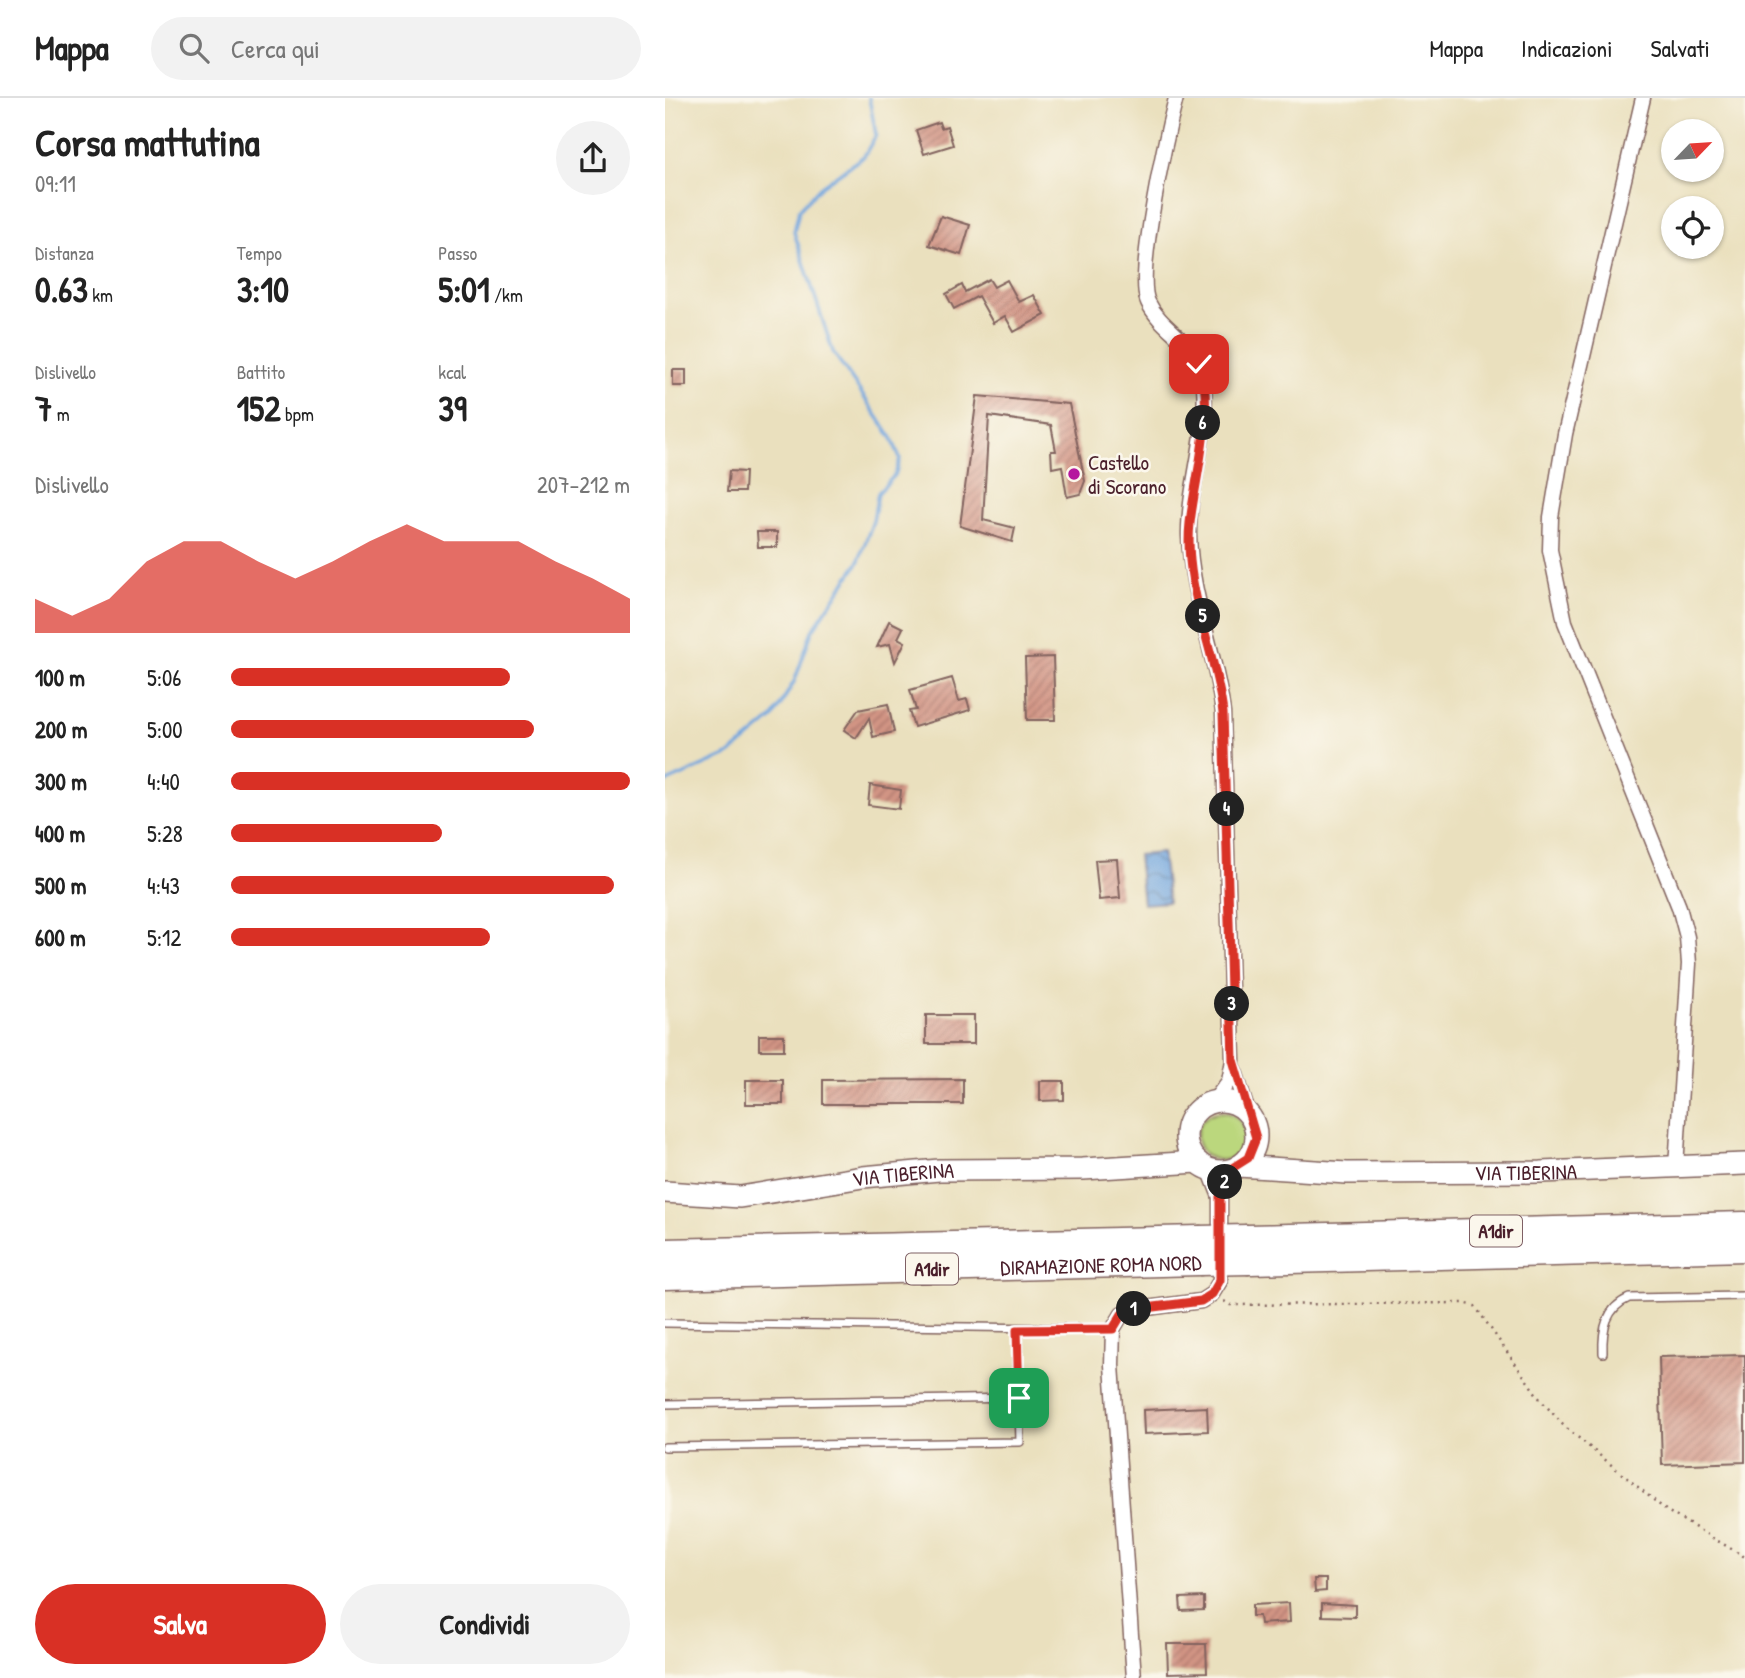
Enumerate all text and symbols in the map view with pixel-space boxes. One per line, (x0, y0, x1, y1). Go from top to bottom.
search box (151, 17, 641, 80)
text: Mappa (35, 26, 109, 70)
icon: search (175, 29, 213, 67)
text: Cerca qui (231, 31, 320, 66)
text: Mappa (1429, 32, 1483, 64)
text: Indicazioni (1521, 32, 1613, 64)
text: Salvati (1651, 32, 1710, 64)
text: Corsa mattutina (35, 116, 260, 168)
north arrow (1661, 119, 1724, 182)
map controls (1661, 119, 1724, 259)
button: share (556, 121, 630, 195)
text: 09:11 (35, 168, 76, 199)
button: locate (1661, 196, 1724, 259)
text: Distanza (35, 240, 94, 266)
text: Tempo (237, 240, 282, 266)
text: Passo (438, 240, 477, 266)
text: 0.63 (35, 266, 88, 313)
text: 3:10 (237, 266, 289, 313)
text: 5:01 (438, 266, 490, 313)
text: km (88, 282, 113, 308)
text: /km (490, 282, 523, 308)
pin (1169, 334, 1229, 394)
icon: check (1180, 345, 1218, 383)
text: Dislivello (35, 359, 96, 385)
text: Battito (237, 359, 285, 385)
text: kcal (438, 359, 466, 385)
text: 7 (35, 385, 52, 432)
text: 152 (237, 385, 281, 432)
text: 39 (438, 385, 467, 432)
text: m (52, 401, 70, 427)
text: bpm (281, 401, 314, 427)
pin: 6 (1185, 406, 1221, 440)
text: 6 (1199, 409, 1206, 435)
place label: Castello di Scorano (1088, 448, 1166, 501)
marker: Castello di Scorano (1066, 466, 1082, 482)
text: Dislivello (35, 469, 109, 500)
text: 207–212 m (537, 469, 630, 500)
pin: 5 (1185, 598, 1221, 634)
text: 5 (1198, 602, 1207, 628)
text: 100 m (35, 662, 85, 693)
text: 5:06 (147, 662, 182, 693)
text: 200 m (35, 714, 87, 745)
text: 5:00 (147, 714, 183, 745)
text: 300 m (35, 766, 87, 797)
text: 4:40 (147, 766, 180, 797)
pin: 4 (1209, 792, 1245, 826)
text: 4 (1223, 795, 1230, 821)
text: 400 m (35, 818, 85, 849)
text: 5:28 (147, 818, 183, 849)
text: 500 m (35, 870, 86, 901)
text: 4:43 (147, 870, 180, 901)
text: 600 m (35, 922, 86, 953)
text: 5:12 (147, 922, 181, 953)
pin: 3 (1215, 986, 1249, 1021)
text: 3 (1227, 990, 1236, 1016)
street label: VIA TIBERINA (850, 1155, 954, 1193)
street label: VIA TIBERINA (1474, 1156, 1578, 1187)
pin: 2 (1207, 1164, 1243, 1200)
text: 2 (1220, 1168, 1229, 1194)
road number: A1dir (1470, 1216, 1522, 1246)
street label: DIRAMAZIONE ROMA NORD (1000, 1247, 1202, 1282)
road number: A1dir (906, 1254, 958, 1284)
pin: 1 (1117, 1292, 1151, 1326)
text: 1 (1130, 1295, 1137, 1321)
pin (989, 1368, 1049, 1428)
icon: arrive (1000, 1379, 1038, 1417)
button: Salva (35, 1584, 326, 1664)
button: Condividi (340, 1584, 630, 1664)

